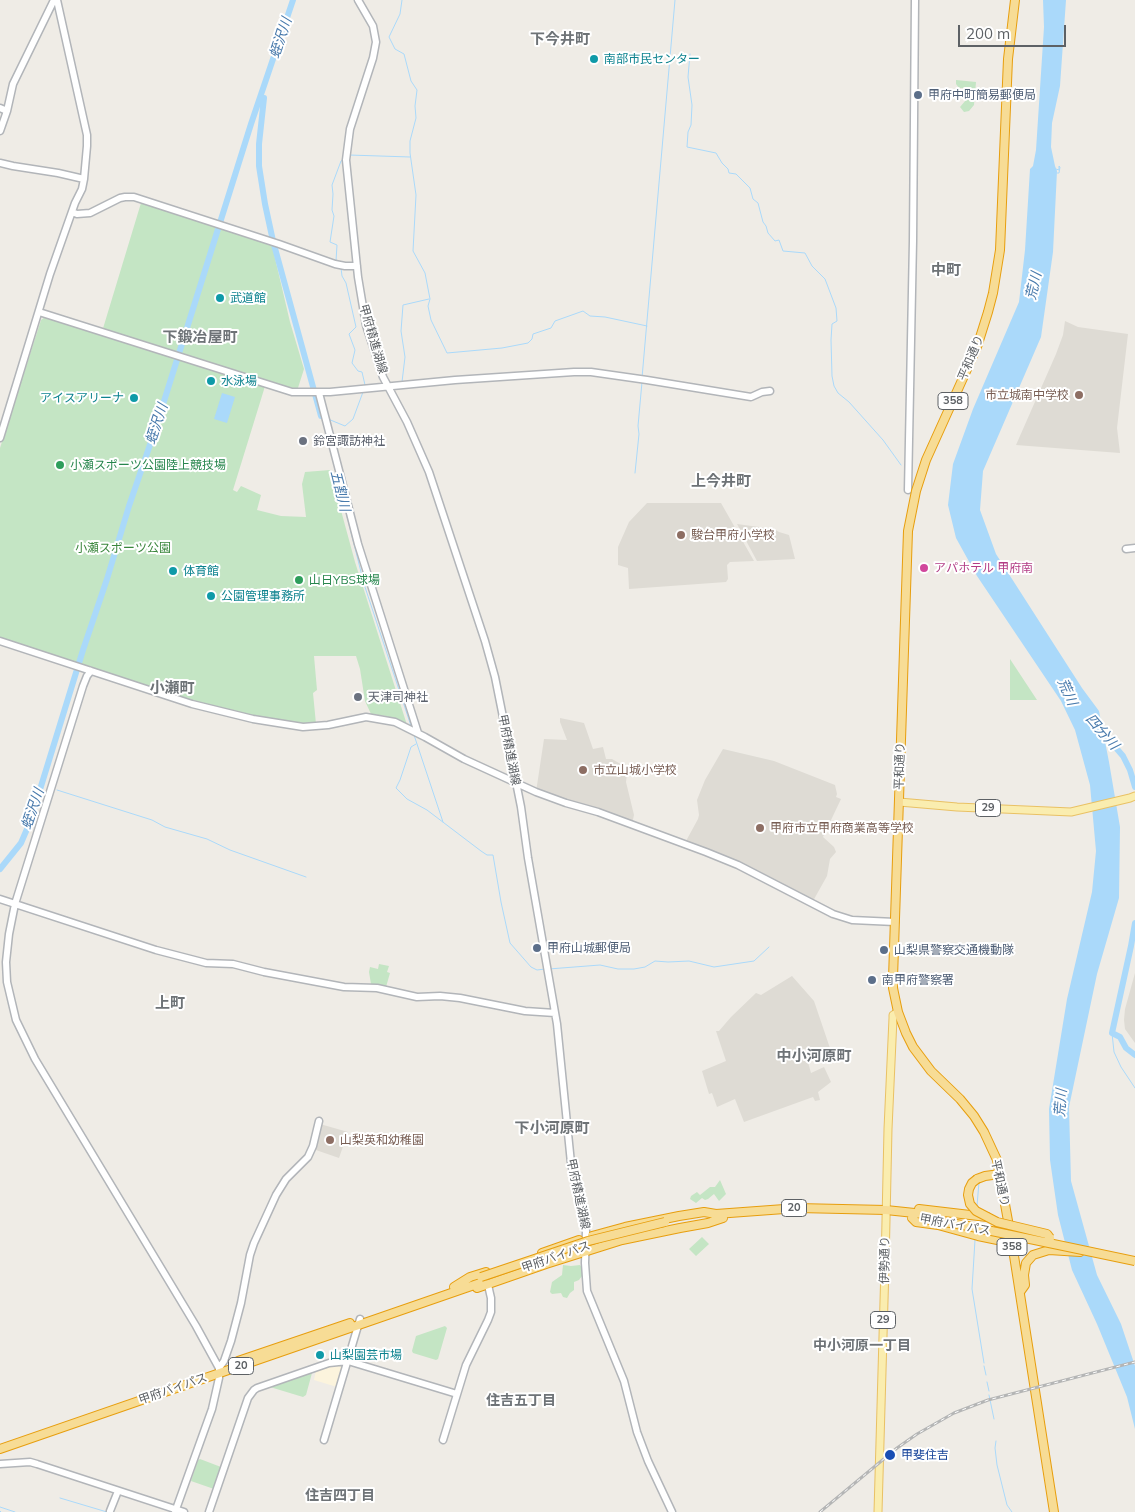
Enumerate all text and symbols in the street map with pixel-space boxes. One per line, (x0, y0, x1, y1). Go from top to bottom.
water label: 蛭沢川 (267, 15, 295, 61)
scale bar (960, 15, 1068, 47)
text: 200 m (966, 24, 1010, 43)
district label: 下今井町 (530, 30, 590, 48)
place label: 南部市民センター (604, 52, 700, 66)
marker: 南部市民センター (588, 53, 600, 65)
place label: 甲府中町簡易郵便局 (928, 88, 1036, 102)
marker: 甲府中町簡易郵便局 (912, 89, 924, 101)
district label: 中町 (931, 261, 961, 279)
water label: 荒川 (1023, 270, 1045, 302)
place label: 武道館 (230, 291, 266, 305)
marker: 武道館 (214, 292, 226, 304)
street label: 甲府精進湖線 (356, 302, 390, 376)
district label: 下鍛冶屋町 (163, 328, 237, 346)
street label: 平和通り (955, 333, 987, 383)
place label: 水泳場 (221, 374, 257, 388)
marker: 水泳場 (205, 375, 217, 387)
place label: 市立城南中学校 (985, 388, 1069, 402)
marker: 市立城南中学校 (1073, 389, 1085, 401)
place label: アイスアリーナ (40, 391, 124, 405)
marker: アイスアリーナ (128, 392, 140, 404)
road number: 358 (938, 392, 968, 410)
water label: 蛭沢川 (143, 401, 171, 447)
place label: 鈴宮諏訪神社 (313, 434, 385, 448)
marker: 鈴宮諏訪神社 (297, 435, 309, 447)
place label: 小瀬スポーツ公園陸上競技場 (70, 458, 226, 472)
marker: 小瀬スポーツ公園陸上競技場 (54, 459, 66, 471)
water label: 五割川 (327, 469, 353, 513)
district label: 上今井町 (691, 472, 751, 490)
place label: 駿台甲府小学校 (691, 528, 775, 542)
marker: 駿台甲府小学校 (675, 529, 687, 541)
park label: 小瀬スポーツ公園 (75, 541, 171, 555)
place label: アパホテル 甲府南 (934, 561, 1033, 575)
marker: アパホテル 甲府南 (918, 562, 930, 574)
place label: 体育館 (183, 564, 219, 578)
marker: 体育館 (167, 565, 179, 577)
place label: 山日YBS球場 (309, 573, 380, 587)
marker: 山日YBS球場 (293, 574, 305, 586)
place label: 公園管理事務所 (221, 589, 305, 603)
marker: 公園管理事務所 (205, 590, 217, 602)
water label: 荒川 (1054, 676, 1080, 708)
district label: 小瀬町 (150, 679, 194, 697)
place label: 天津司神社 (368, 690, 428, 704)
marker: 天津司神社 (352, 691, 364, 703)
water label: 四分川 (1082, 711, 1122, 753)
street label: 甲府精進湖線 (495, 713, 523, 787)
street label: 平和通り (892, 742, 908, 790)
place label: 市立山城小学校 (593, 763, 677, 777)
marker: 市立山城小学校 (577, 764, 589, 776)
water label: 蛭沢川 (18, 786, 48, 832)
road number: 29 (976, 800, 1000, 816)
place label: 甲府市立甲府商業高等学校 (770, 821, 914, 835)
marker: 甲府市立甲府商業高等学校 (754, 822, 766, 834)
place label: 甲府山城郵便局 (547, 941, 631, 955)
marker: 甲府山城郵便局 (531, 942, 543, 954)
place label: 山梨県警察交通機動隊 (894, 943, 1014, 957)
marker: 山梨県警察交通機動隊 (878, 944, 890, 956)
place label: 南甲府警察署 (882, 973, 954, 987)
marker: 南甲府警察署 (866, 974, 878, 986)
district label: 上町 (155, 994, 185, 1012)
district label: 中小河原町 (777, 1047, 851, 1065)
water label: 荒川 (1052, 1088, 1070, 1118)
district label: 下小河原町 (515, 1119, 589, 1137)
place label: 山梨英和幼稚園 (340, 1133, 424, 1147)
marker: 山梨英和幼稚園 (324, 1134, 336, 1146)
street label: 甲府精進湖線 (563, 1157, 593, 1231)
street label: 平和通り (988, 1158, 1012, 1208)
road number: 20 (782, 1200, 806, 1216)
street label: 甲府バイパス (918, 1212, 992, 1238)
street label: 伊勢通り (877, 1236, 893, 1284)
street label: 甲府バイパス (520, 1238, 592, 1276)
road number: 358 (997, 1238, 1027, 1256)
road number: 29 (870, 1312, 896, 1328)
district label: 中小河原一丁目 (813, 1338, 911, 1354)
place label: 山梨園芸市場 (330, 1348, 402, 1362)
marker: 山梨園芸市場 (314, 1349, 326, 1361)
road number: 20 (228, 1358, 254, 1374)
street label: 甲府バイパス (137, 1370, 209, 1408)
district label: 住吉五丁目 (486, 1393, 556, 1409)
marker: 甲斐住吉 (883, 1448, 897, 1462)
place label: 甲斐住吉 (901, 1448, 949, 1462)
district label: 住吉四丁目 (305, 1488, 375, 1504)

